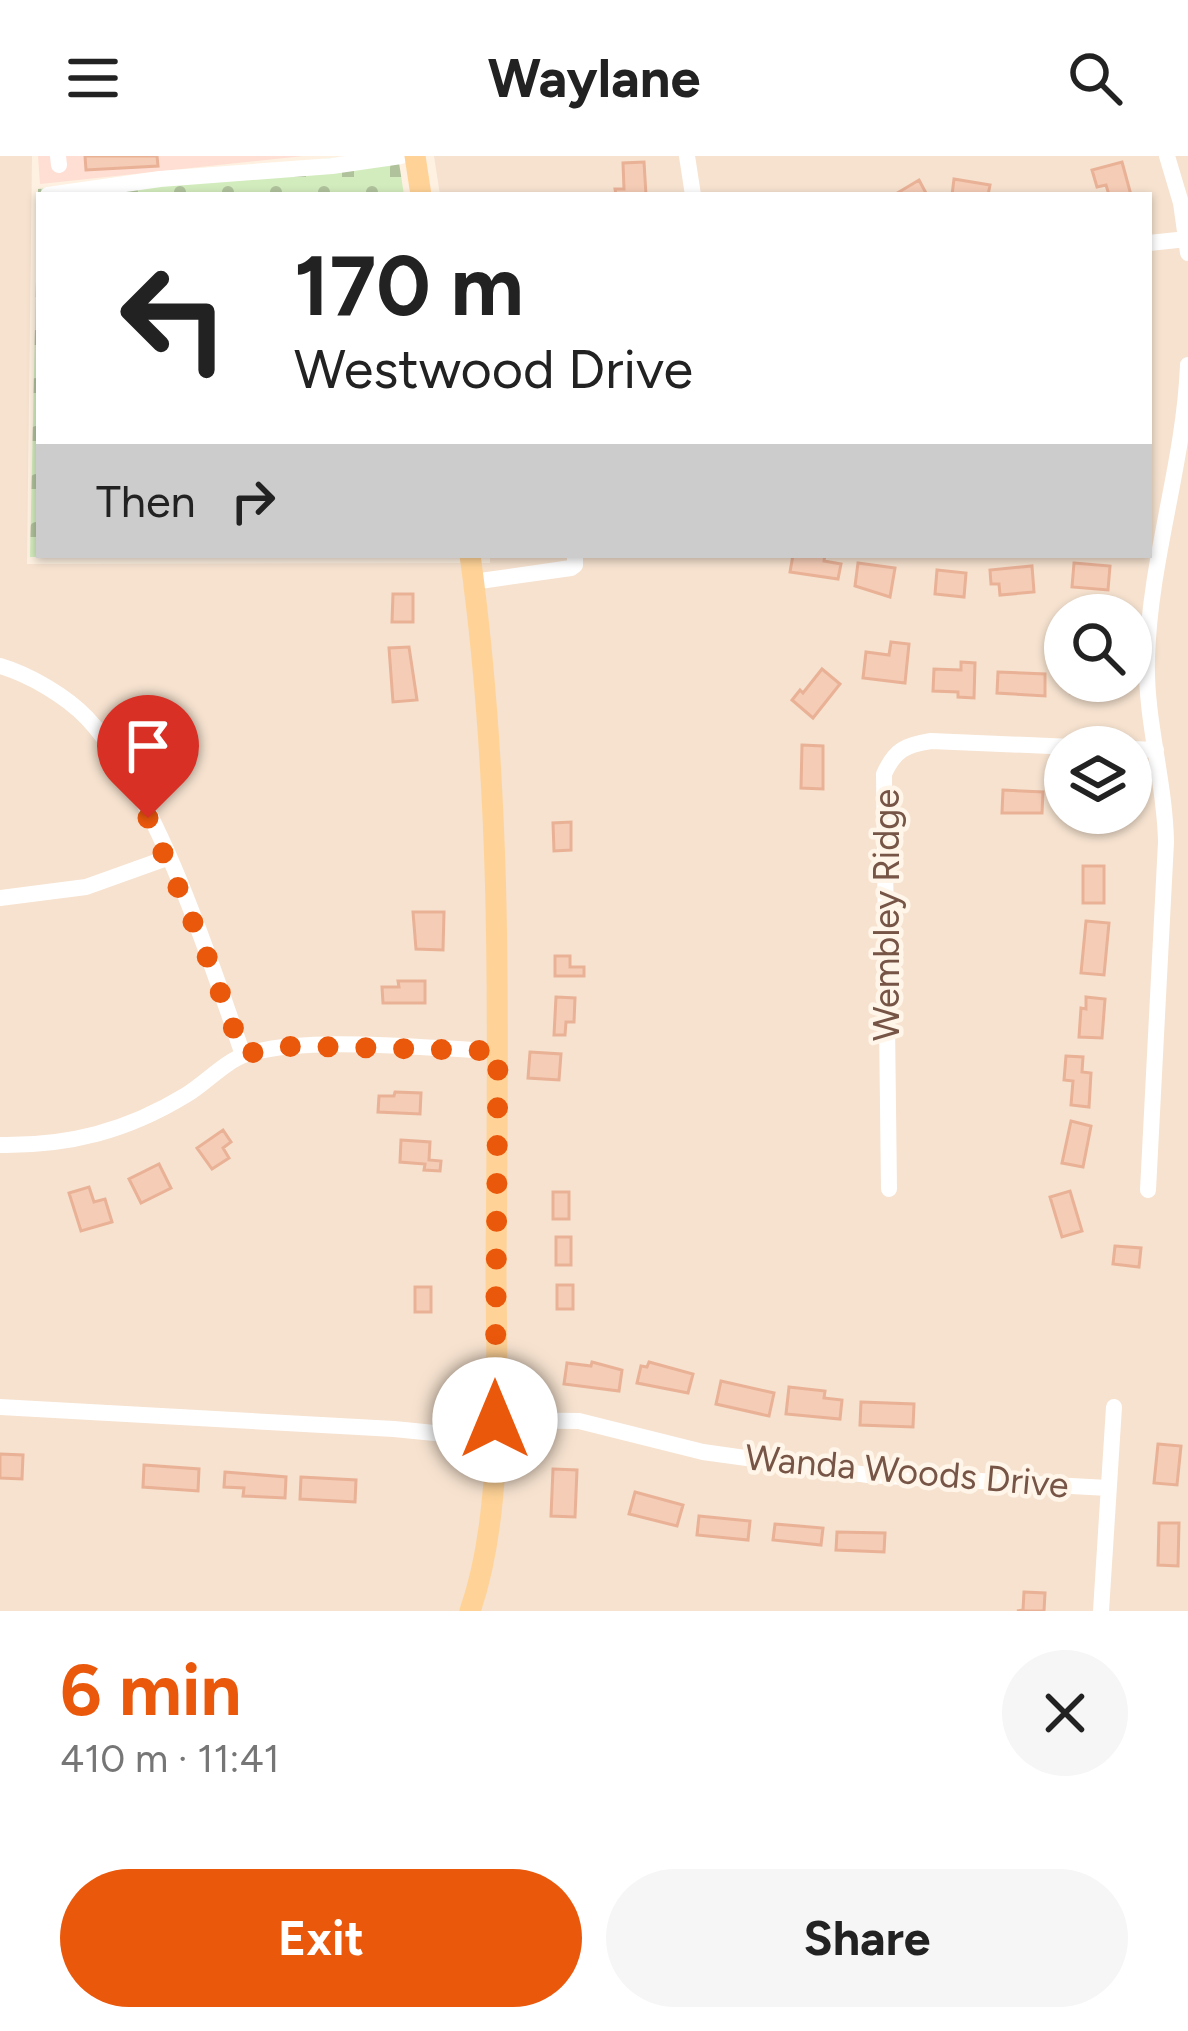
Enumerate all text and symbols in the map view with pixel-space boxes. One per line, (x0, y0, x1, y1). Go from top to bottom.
icon: menu (60, 45, 126, 111)
icon: search (1062, 45, 1128, 111)
text: Waylane (488, 46, 700, 111)
text: 170 m (294, 235, 524, 336)
icon: left (96, 240, 252, 396)
text: Westwood Drive (294, 337, 693, 402)
icon: right (220, 468, 286, 534)
text: Then (96, 474, 196, 528)
map controls (1044, 594, 1152, 834)
button: search (1044, 594, 1152, 702)
pin (97, 695, 199, 818)
icon: arrive (115, 713, 181, 779)
button: layers (1044, 726, 1152, 834)
street label: Wembley Ridge (865, 789, 908, 1041)
position arrow (432, 1357, 558, 1483)
street label: Wanda Woods Drive (743, 1435, 1071, 1507)
text: 6 min (60, 1647, 241, 1733)
button: close (1002, 1650, 1128, 1776)
text: 410 m · 11:41 (60, 1735, 280, 1782)
button: Exit (60, 1869, 582, 2007)
button: Share (606, 1869, 1128, 2007)

